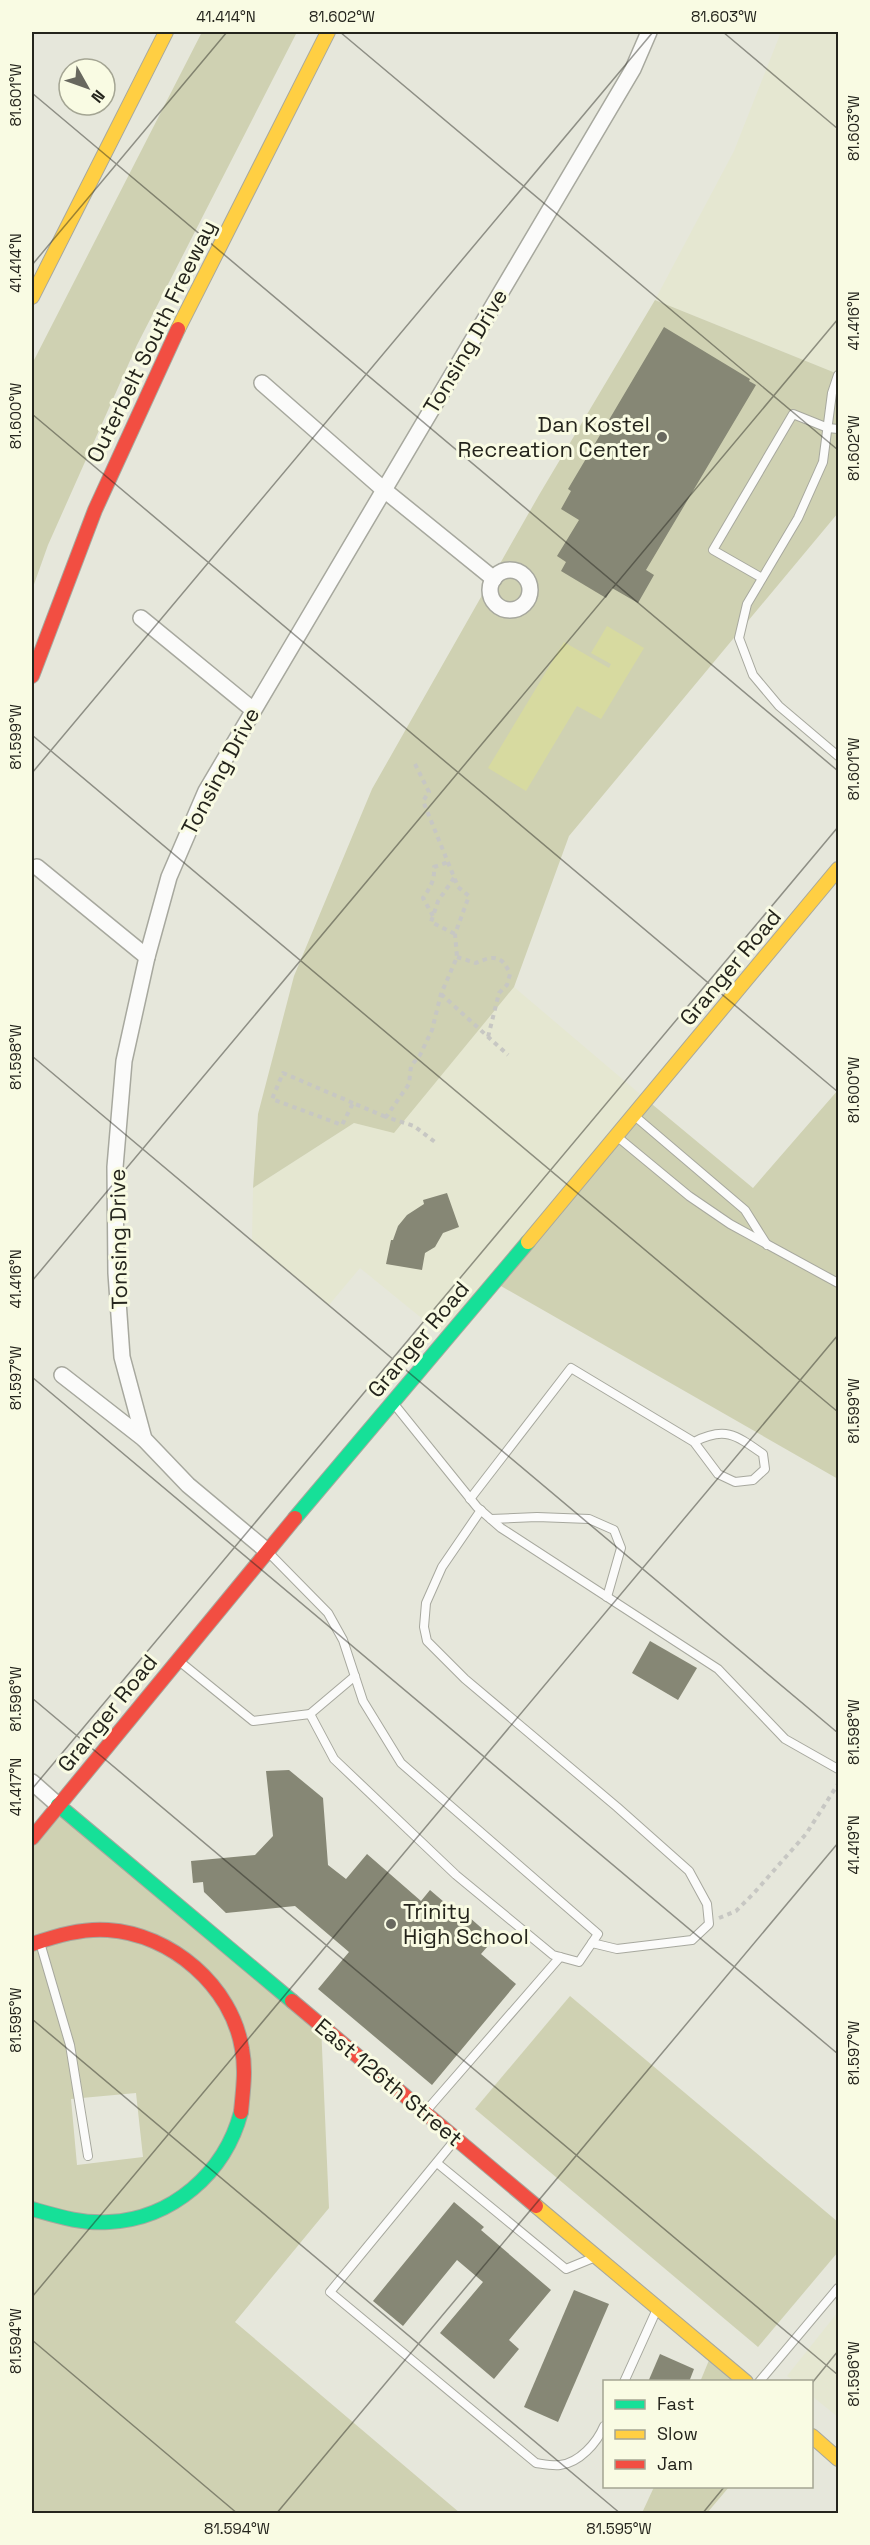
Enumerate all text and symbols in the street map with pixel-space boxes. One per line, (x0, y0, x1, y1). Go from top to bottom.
text: 41.414°N (196, 7, 256, 26)
text: 81.602°W (309, 7, 375, 26)
text: 81.603°W (691, 7, 757, 26)
north arrow (57, 57, 117, 117)
text: 81.601°W (6, 63, 25, 127)
text: N (87, 85, 110, 107)
text: 81.603°W (844, 95, 863, 161)
street label: Outerbelt South Freeway (80, 215, 222, 467)
text: 41.414°N (6, 233, 25, 293)
street label: Tonsing Drive (417, 283, 513, 419)
text: 41.416°N (844, 291, 863, 351)
text: 81.600°W (6, 383, 25, 449)
place label: Dan Kostel Recreation Center (457, 410, 650, 463)
text: 81.602°W (844, 415, 863, 481)
marker: Dan Kostel Recreation Center (655, 430, 669, 444)
street label: Tonsing Drive (175, 702, 265, 840)
text: 81.599°W (6, 704, 25, 770)
text: 81.601°W (844, 737, 863, 801)
street label: Granger Road (673, 903, 787, 1031)
text: 81.598°W (6, 1024, 25, 1090)
text: 81.600°W (844, 1057, 863, 1123)
street label: Tonsing Drive (103, 1168, 133, 1310)
text: 41.416°N (6, 1249, 25, 1309)
street label: Granger Road (361, 1275, 475, 1403)
text: 81.597°W (6, 1346, 25, 1410)
text: 81.599°W (844, 1378, 863, 1444)
street label: Granger Road (51, 1648, 163, 1778)
text: 81.596°W (6, 1666, 25, 1732)
text: 81.598°W (844, 1699, 863, 1765)
text: 41.417°N (6, 1758, 25, 1816)
text: 41.419°N (844, 1815, 863, 1875)
place label: Trinity High School (403, 1897, 529, 1950)
marker: Trinity High School (384, 1917, 398, 1931)
text: 81.595°W (6, 1987, 25, 2053)
street label: East 126th Street (309, 2012, 469, 2152)
text: 81.597°W (844, 2021, 863, 2085)
text: 81.594°W (6, 2308, 25, 2374)
text: 81.596°W (844, 2341, 863, 2407)
legend (603, 2380, 813, 2488)
text: Fast (657, 2392, 694, 2415)
text: Slow (657, 2422, 698, 2445)
text: Jam (657, 2452, 693, 2475)
text: 81.594°W (204, 2519, 270, 2538)
text: 81.595°W (586, 2519, 652, 2538)

